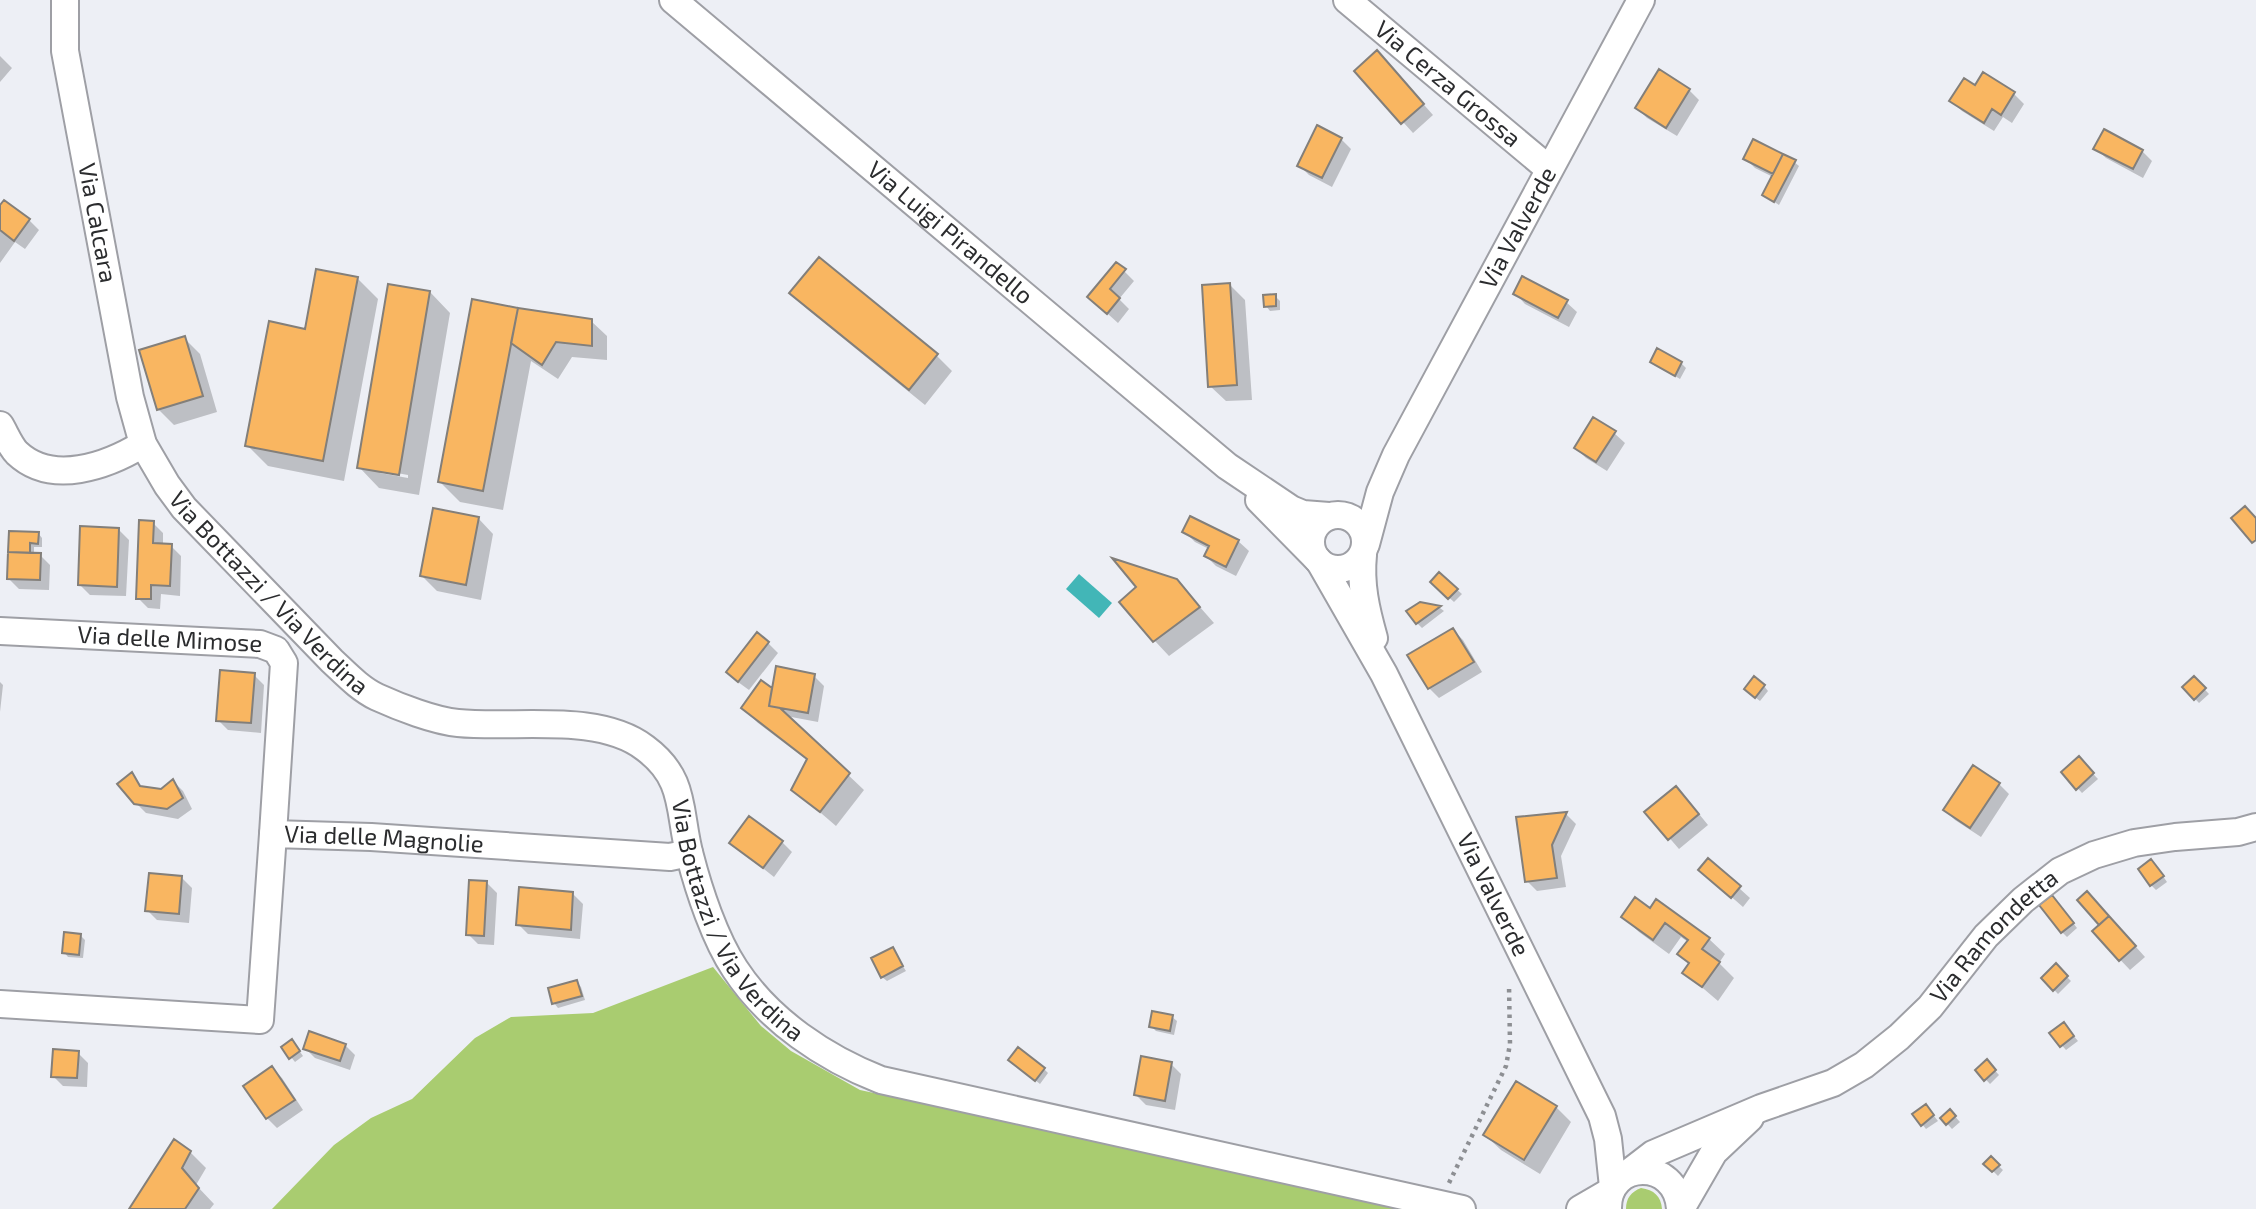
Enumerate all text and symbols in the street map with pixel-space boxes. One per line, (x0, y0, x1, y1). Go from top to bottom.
street label: Via Cerza Grossa (1369, 13, 1527, 152)
street label: Via Luigi Pirandello (862, 154, 1040, 310)
street label: Via Calcara (73, 161, 124, 285)
street label: Via Valverde (1472, 161, 1561, 293)
street label: Via Bottazzi / Via Verdina (164, 485, 375, 700)
street label: Via delle Mimose (77, 619, 263, 657)
street label: Via Bottazzi / Via Verdina (667, 797, 810, 1047)
street label: Via delle Magnolie (284, 818, 485, 857)
street label: Via Valverde (1452, 828, 1537, 961)
street label: Via Ramondetta (1923, 862, 2063, 1008)

